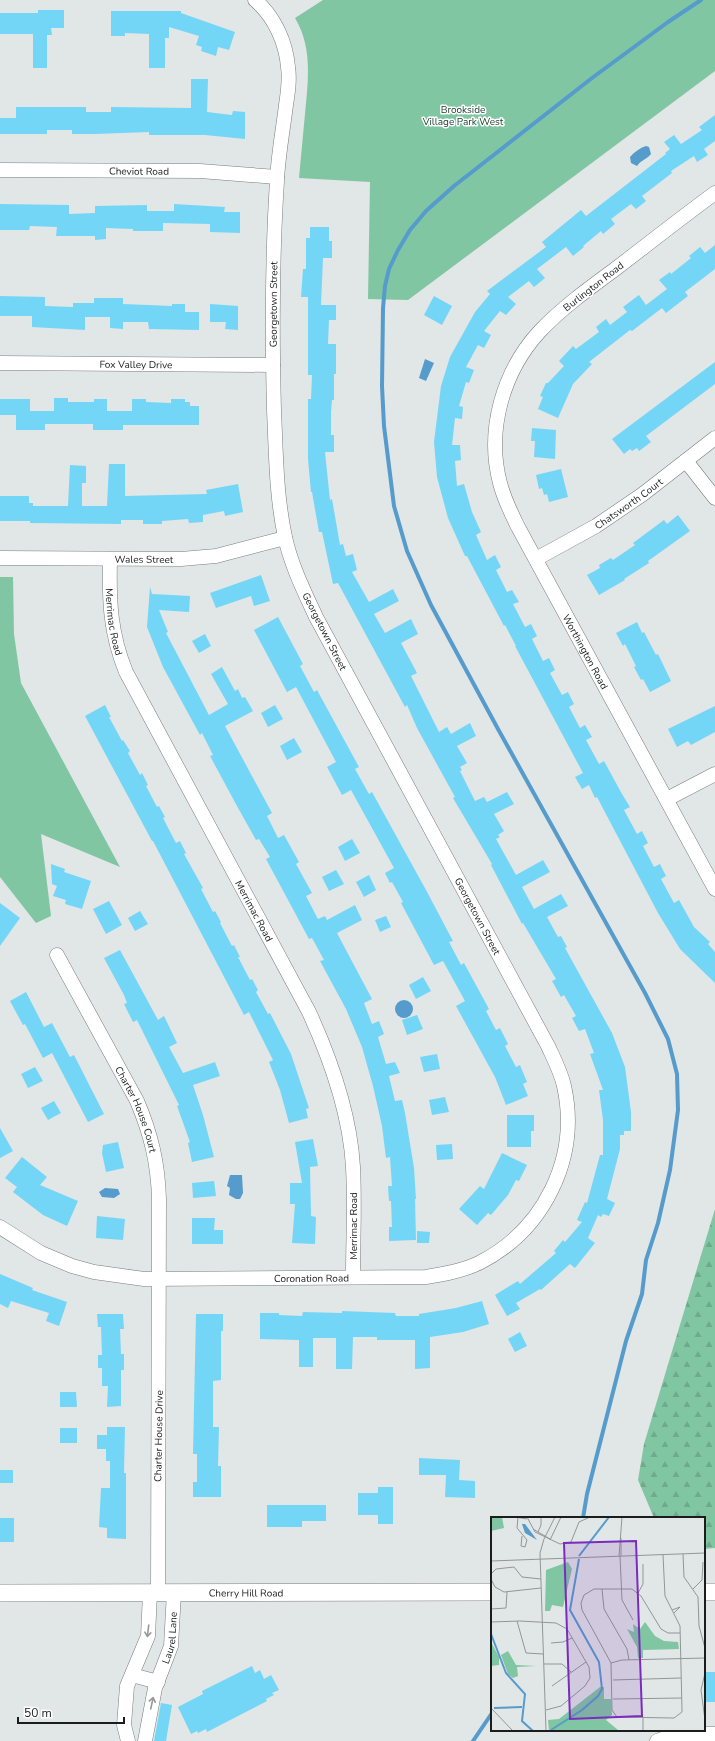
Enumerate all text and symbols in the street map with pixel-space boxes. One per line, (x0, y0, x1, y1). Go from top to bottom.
park label: Brookside Village Park West (422, 103, 504, 129)
street label: Cheviot Road (109, 165, 169, 179)
street label: Burlington Road (560, 259, 627, 315)
street label: Georgetown Street (267, 261, 281, 347)
street label: Fox Valley Drive (100, 358, 172, 372)
street label: Chatsworth Court (592, 475, 666, 533)
street label: Wales Street (115, 553, 174, 567)
street label: Merrimac Road (102, 588, 126, 657)
street label: Georgetown Street (298, 590, 350, 673)
street label: Worthington Road (559, 612, 611, 692)
street label: Georgetown Street (451, 875, 504, 958)
street label: Merrimac Road (231, 878, 276, 944)
street label: Charter House Court (111, 1064, 160, 1155)
street label: Merrimac Road (347, 1192, 361, 1260)
street label: Coronation Road (274, 1272, 349, 1286)
street label: Charter House Drive (151, 1390, 167, 1482)
inset map (491, 1517, 705, 1731)
street label: Cherry Hill Road (209, 1586, 284, 1601)
street label: Laurel Lane (159, 1611, 181, 1666)
one-way arrow (144, 1624, 151, 1637)
one-way arrow (148, 1697, 156, 1710)
scale bar (18, 1699, 124, 1725)
text: 50 m (24, 1705, 52, 1721)

